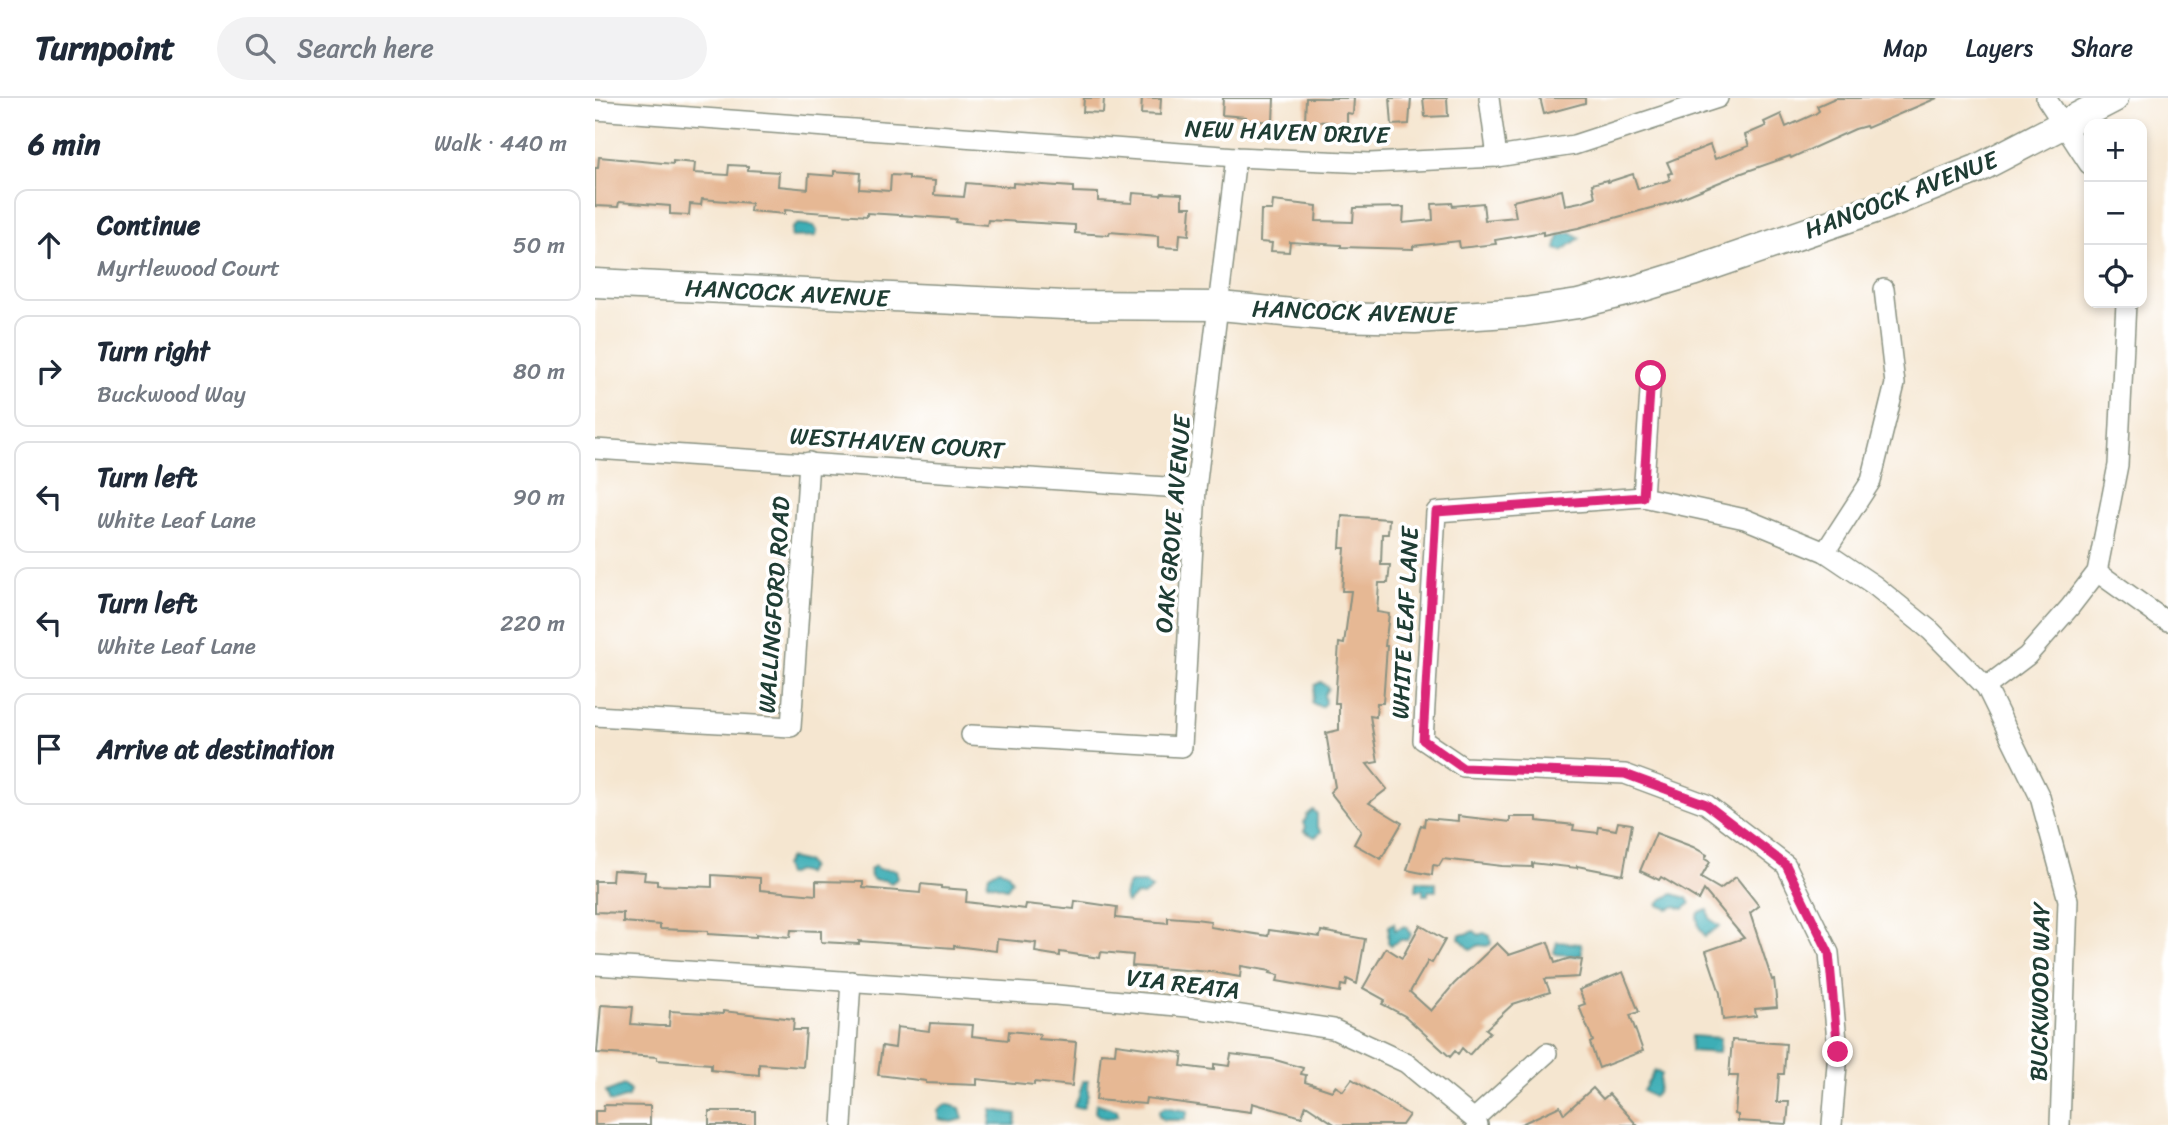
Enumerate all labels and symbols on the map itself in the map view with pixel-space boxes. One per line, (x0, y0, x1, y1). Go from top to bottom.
street label: NEW HAVEN DRIVE (1184, 107, 1391, 157)
street label: HANCOCK AVENUE (1798, 138, 2005, 251)
street label: HANCOCK AVENUE (684, 267, 892, 319)
street label: HANCOCK AVENUE (1251, 287, 1458, 337)
route start (1635, 360, 1666, 391)
street label: OAK GROVE AVENUE (1143, 412, 1204, 635)
street label: WESTHAVEN COURT (788, 415, 1008, 472)
street label: WALLINGFORD ROAD (745, 495, 803, 715)
street label: WHITE LEAF LANE (1379, 524, 1431, 720)
street label: BUCKWOOD WAY (2017, 901, 2063, 1082)
street label: VIA REATA (1124, 956, 1242, 1012)
route end (1822, 1036, 1853, 1067)

